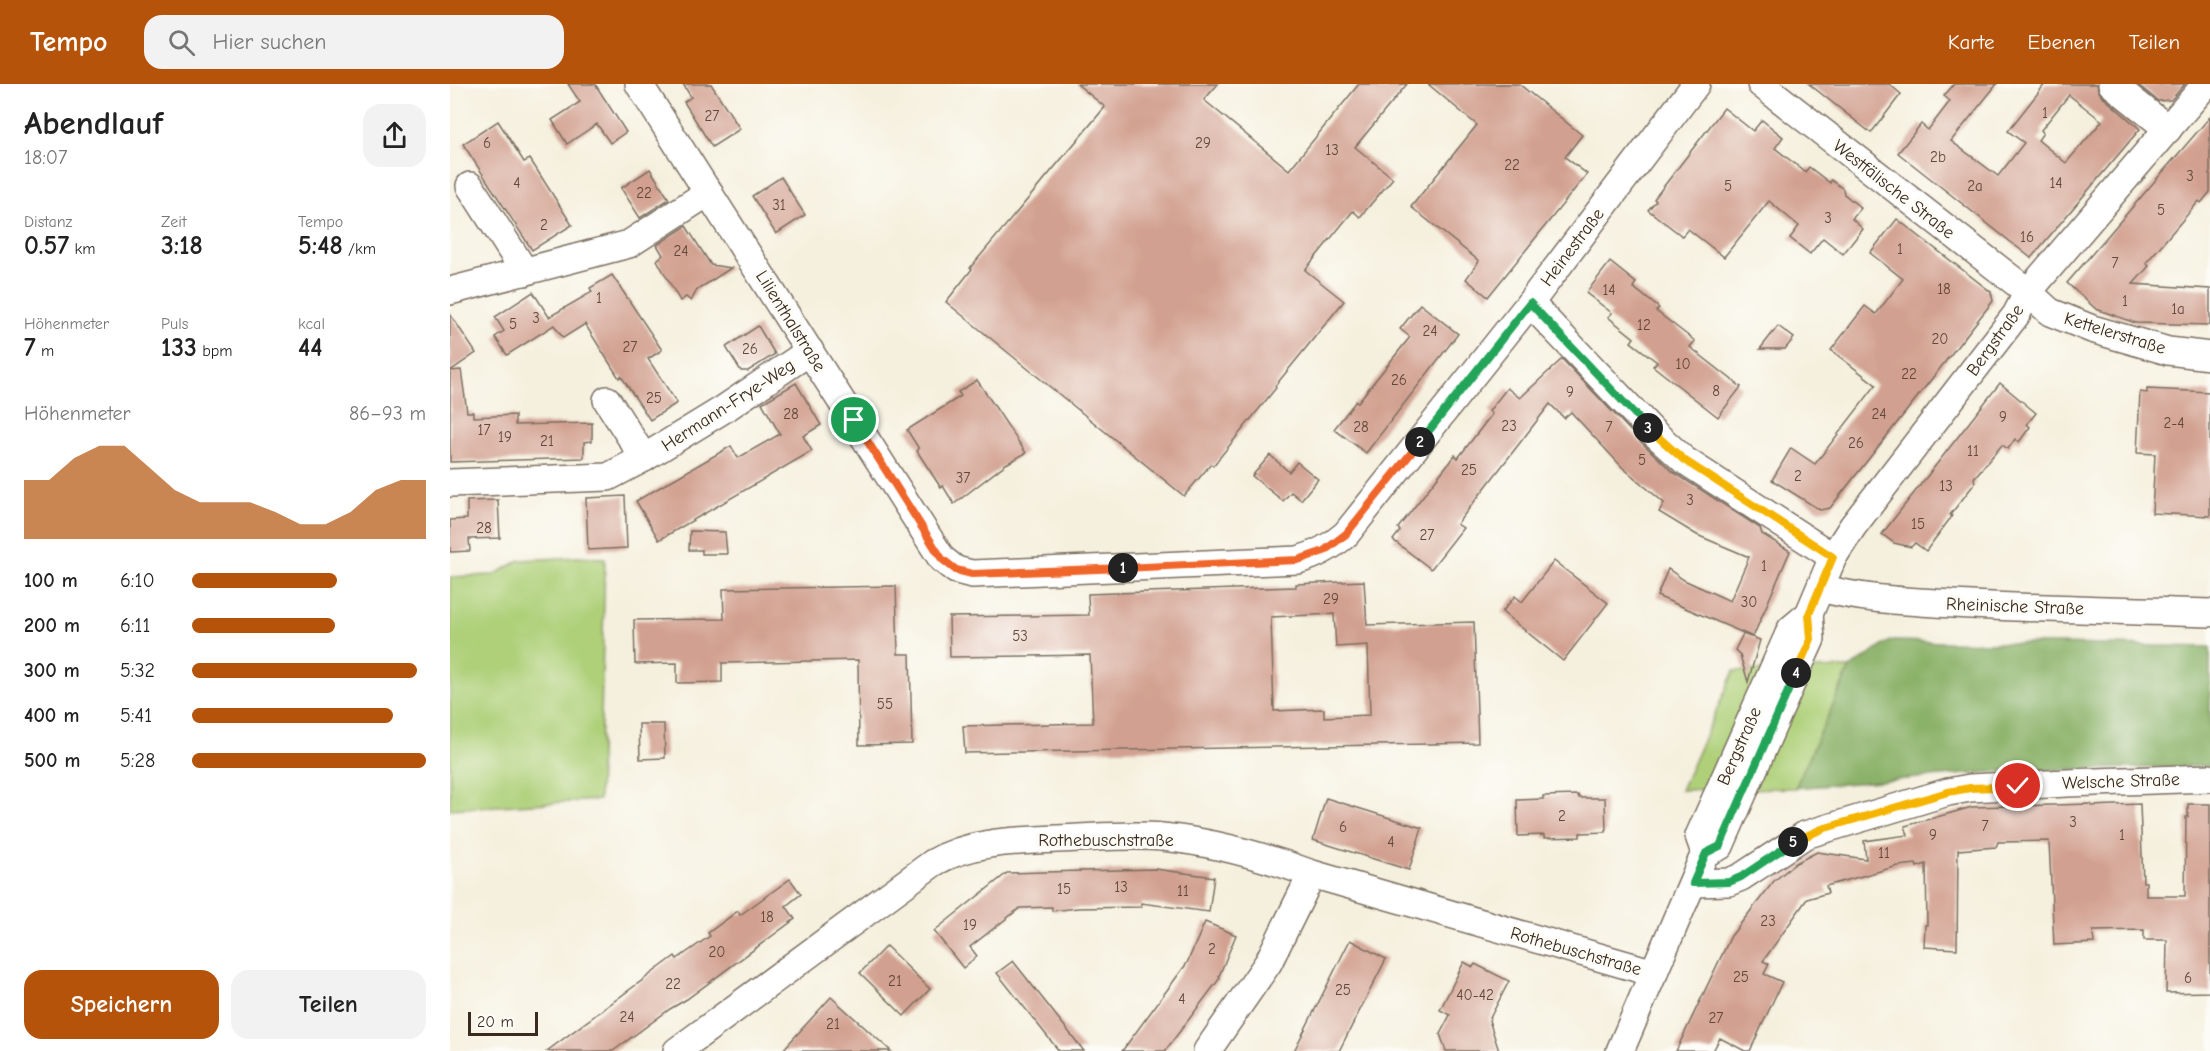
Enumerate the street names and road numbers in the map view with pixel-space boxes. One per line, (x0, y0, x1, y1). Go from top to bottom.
street label: Westfälische Straße (1829, 135, 1959, 243)
street label: Heinestraße (1536, 204, 1609, 290)
street label: Lilienthalstraße (751, 267, 830, 376)
street label: Bergstraße (1962, 300, 2028, 380)
street label: Kettelerstraße (2061, 308, 2168, 359)
street label: Hermann-Frye-Weg (658, 355, 799, 456)
street label: Rheinische Straße (1946, 594, 2084, 619)
street label: Bergstraße (1713, 704, 1766, 789)
street label: Welsche Straße (2062, 769, 2180, 794)
street label: Rothebuschstraße (1038, 830, 1174, 851)
street label: Rothebuschstraße (1508, 923, 1644, 980)

